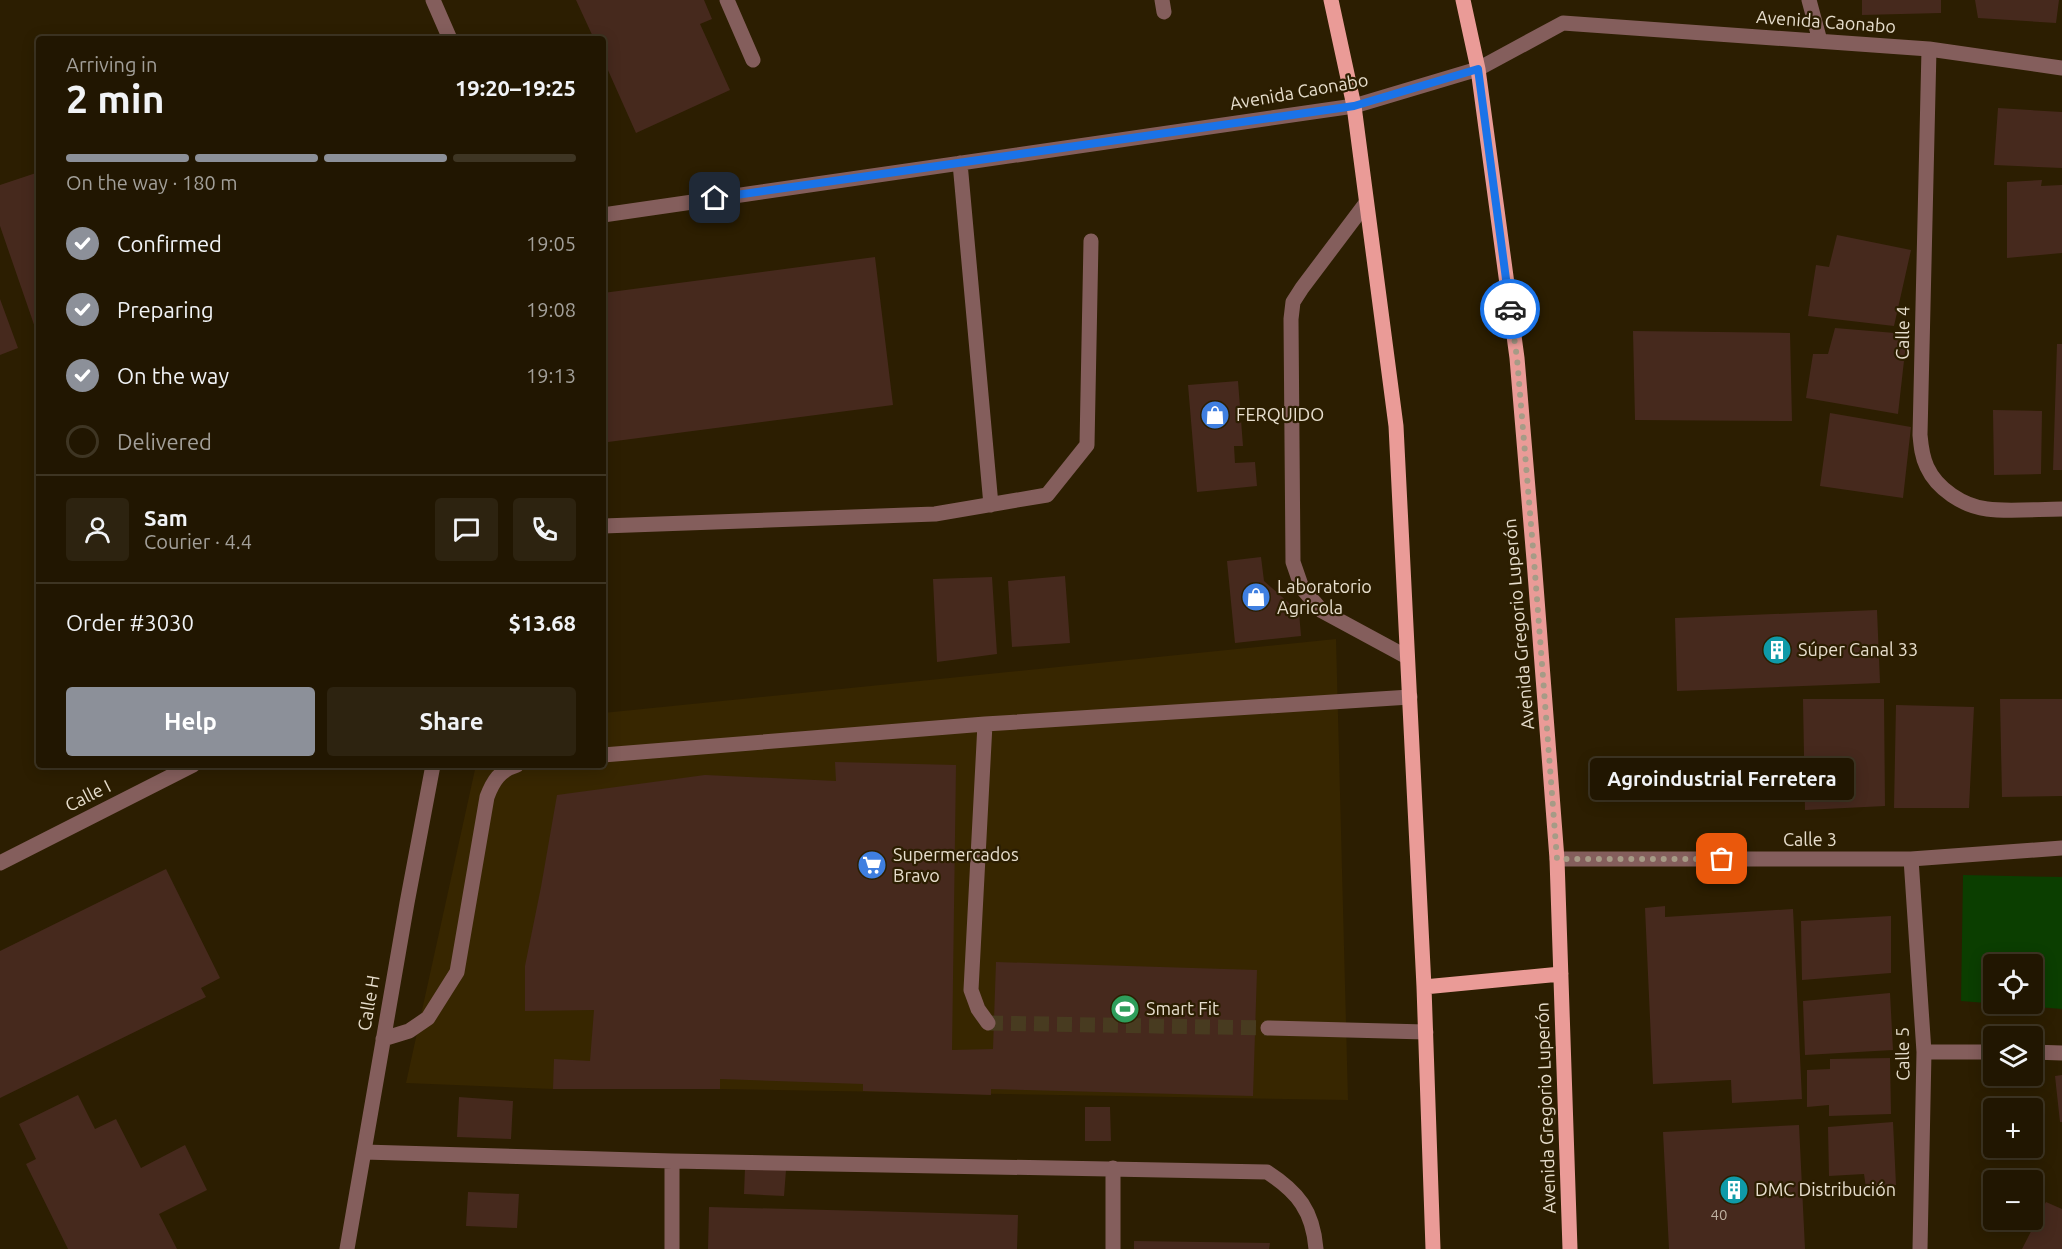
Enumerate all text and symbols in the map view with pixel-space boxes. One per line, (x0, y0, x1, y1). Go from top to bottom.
street label: Avenida Caonabo (1755, 6, 1897, 36)
text: Arriving in (66, 53, 157, 76)
street label: Avenida Caonabo (1228, 69, 1370, 113)
text: 19:20–19:25 (455, 75, 576, 100)
text: 2 min (66, 77, 165, 120)
text: On the way · 180 m (66, 171, 238, 194)
pin (689, 172, 740, 223)
icon: home (698, 181, 731, 214)
icon: check (66, 227, 99, 260)
text: Confirmed (117, 231, 222, 256)
text: 19:05 (526, 232, 576, 255)
courier (1480, 279, 1540, 339)
icon: check (66, 293, 99, 326)
icon: car (1494, 293, 1527, 326)
text: Preparing (117, 297, 214, 322)
text: 19:08 (526, 298, 576, 321)
street label: Calle 4 (1892, 306, 1912, 360)
icon: check (66, 359, 99, 392)
text: On the way (117, 363, 229, 388)
text: 19:13 (526, 364, 576, 387)
shop icon: FERQUIDO (1199, 399, 1231, 431)
place label: FERQUIDO (1236, 404, 1324, 425)
text: Delivered (117, 429, 212, 454)
button: person (66, 498, 129, 561)
button: chat (435, 498, 498, 561)
button: phone (513, 498, 576, 561)
text: Sam (144, 505, 188, 530)
street label: Avenida Gregorio Luperón (1499, 518, 1537, 730)
text: Courier · 4.4 (144, 530, 252, 553)
place label: Laboratorio Agricola (1277, 576, 1372, 617)
shop icon: Laboratorio Agricola (1240, 581, 1272, 613)
text: Order #3030 (66, 610, 194, 635)
text: $13.68 (509, 610, 576, 635)
building icon: Súper Canal 33 (1761, 634, 1793, 666)
place label: Súper Canal 33 (1798, 639, 1918, 659)
button: Help (66, 687, 315, 756)
button: Share (327, 687, 576, 756)
callout: Agroindustrial Ferretera (1590, 757, 1854, 799)
text: Agroindustrial Ferretera (1607, 767, 1837, 790)
street label: Calle I (61, 775, 114, 815)
street label: Calle 3 (1783, 829, 1837, 849)
pin (1696, 833, 1747, 884)
icon: bag (1705, 842, 1738, 875)
place label: Supermercados Bravo (893, 844, 1019, 885)
supermarket icon: Supermercados Bravo (856, 849, 888, 881)
map controls (1983, 954, 2043, 1230)
button: locate (1983, 954, 2043, 1014)
street label: Calle H (353, 973, 383, 1032)
sports icon: Smart Fit (1109, 993, 1141, 1025)
place label: Smart Fit (1146, 998, 1219, 1018)
street label: Avenida Gregorio Luperón (1531, 1002, 1559, 1214)
button: layers (1983, 1026, 2043, 1086)
street label: Calle 5 (1892, 1027, 1912, 1081)
button: + (1983, 1098, 2043, 1158)
button: − (1983, 1170, 2043, 1230)
building icon: DMC Distribución (1718, 1174, 1750, 1206)
place label: DMC Distribución (1755, 1179, 1896, 1199)
house number: 40 (1711, 1206, 1727, 1223)

